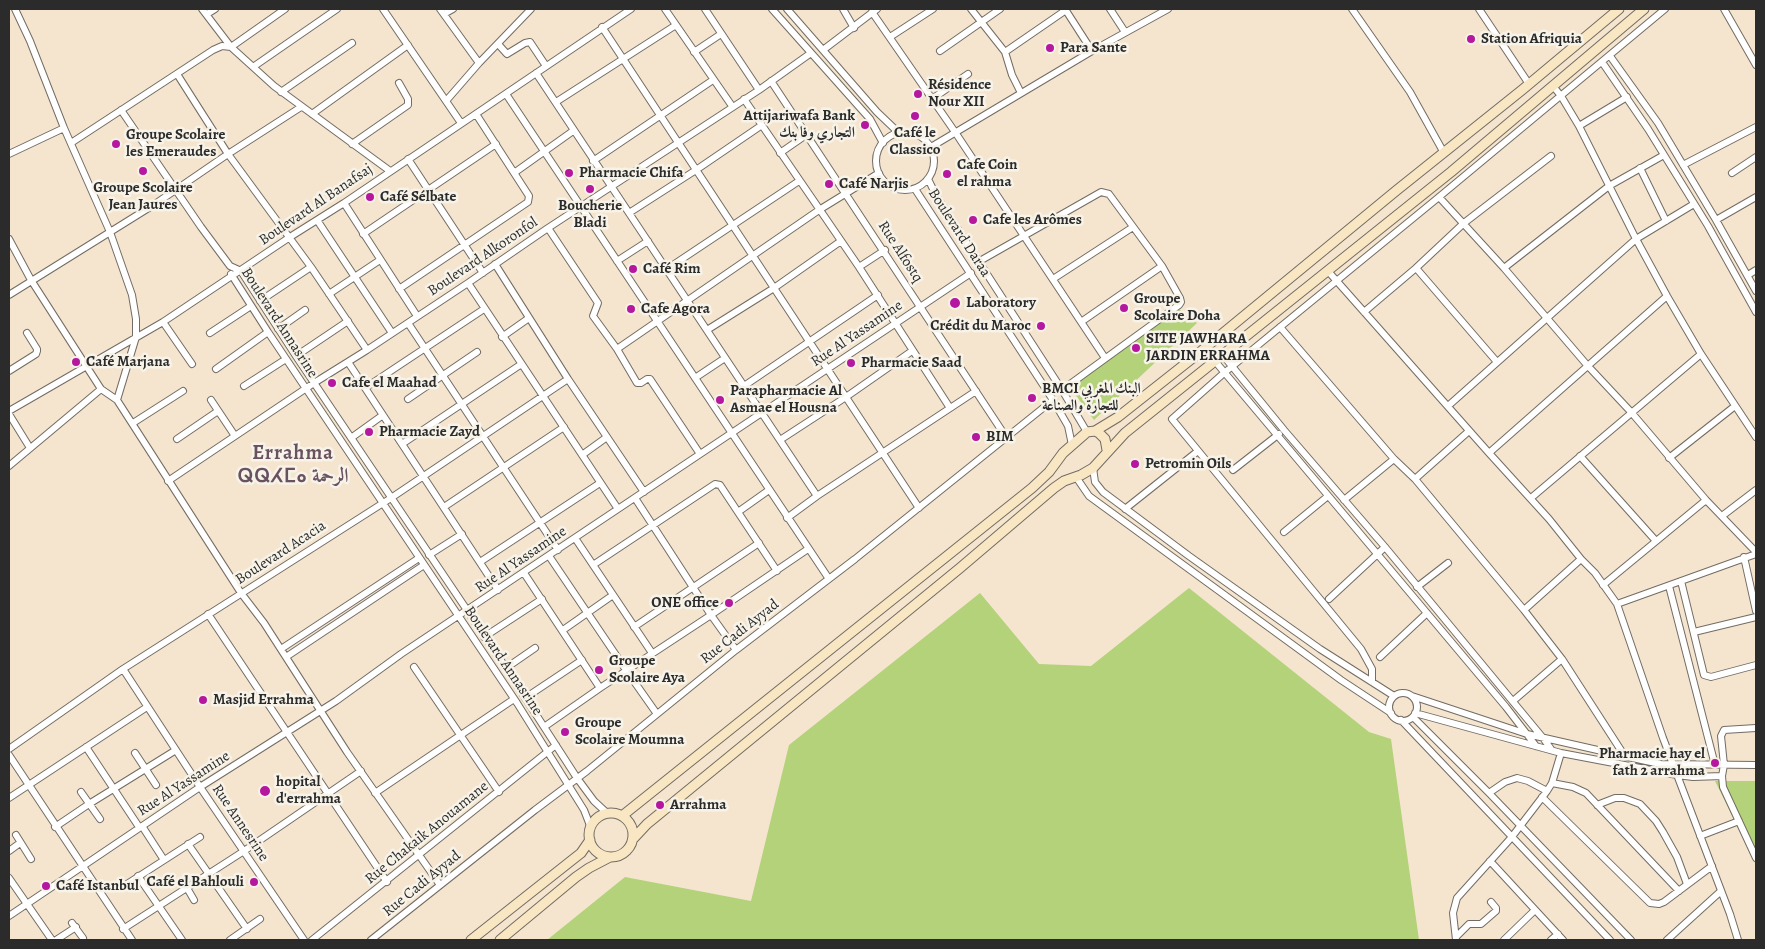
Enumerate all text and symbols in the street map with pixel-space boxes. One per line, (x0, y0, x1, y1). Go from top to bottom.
place label: Station Afriquia (1481, 30, 1582, 48)
marker: Station Afriquia (1465, 33, 1477, 45)
place label: Para Sante (1060, 39, 1127, 57)
marker: Para Sante (1044, 42, 1056, 54)
place label: Résidence Nour XII (928, 76, 991, 111)
marker: Résidence Nour XII (912, 88, 924, 100)
place label: Attijariwafa Bank التجاري وفا بنك (744, 107, 855, 142)
marker: Café le Classico (909, 110, 921, 122)
marker: Attijariwafa Bank التجاري وفا بنك (859, 119, 871, 131)
place label: Café le Classico (889, 124, 941, 159)
place label: Groupe Scolaire les Emeraudes (126, 126, 225, 161)
marker: Groupe Scolaire les Emeraudes (110, 138, 122, 150)
place label: Cafe Coin el rahma (957, 156, 1018, 191)
street label: Boulevard Al Banafsaj (256, 160, 376, 250)
place label: Pharmacie Chifa (579, 164, 684, 182)
marker: Groupe Scolaire Jean Jaures (137, 165, 149, 177)
marker: Pharmacie Chifa (563, 167, 575, 179)
marker: Cafe Coin el rahma (941, 168, 953, 180)
place label: Café Narjis (839, 175, 909, 193)
marker: Café Narjis (823, 178, 835, 190)
place label: Groupe Scolaire Jean Jaures (93, 179, 193, 214)
marker: Boucherie Bladi (584, 183, 596, 195)
street label: Boulevard Daraa (924, 185, 994, 281)
place label: Café Sélbate (380, 188, 457, 206)
marker: Café Sélbate (364, 191, 376, 203)
place label: Boucherie Bladi (558, 197, 622, 232)
place label: Cafe les Arômes (983, 211, 1082, 229)
street label: Boulevard Alkoronfol (425, 214, 541, 300)
marker: Cafe les Arômes (967, 214, 979, 226)
street label: Rue Alfostq (874, 218, 926, 286)
place label: Café Rim (643, 260, 700, 278)
marker: Café Rim (627, 263, 639, 275)
street label: Boulevard Annasrine (237, 265, 321, 381)
place label: Groupe Scolaire Doha (1134, 290, 1220, 325)
place label: Laboratory (966, 294, 1036, 312)
marker: Laboratory (948, 296, 962, 310)
street label: Rue Al Yassamine (808, 297, 906, 371)
place label: Cafe Agora (641, 300, 710, 318)
marker: Groupe Scolaire Doha (1118, 302, 1130, 314)
marker: Cafe Agora (625, 303, 637, 315)
place label: Crédit du Maroc (930, 317, 1031, 335)
marker: Crédit du Maroc (1035, 320, 1047, 332)
place label: SITE JAWHARA JARDIN ERRAHMA (1146, 330, 1270, 365)
marker: SITE JAWHARA JARDIN ERRAHMA (1130, 342, 1142, 354)
place label: Café Marjana (86, 353, 170, 371)
place label: Pharmacie Saad (861, 354, 962, 372)
marker: Café Marjana (70, 356, 82, 368)
marker: Pharmacie Saad (845, 357, 857, 369)
place label: Cafe el Maahad (342, 374, 437, 392)
marker: Cafe el Maahad (326, 377, 338, 389)
place label: BMCI البنك المغربي للتجارة والصناعة (1042, 380, 1141, 415)
place label: Parapharmacie Al Asmae el Housna (730, 382, 842, 417)
marker: BMCI البنك المغربي للتجارة والصناعة (1026, 392, 1038, 404)
marker: Parapharmacie Al Asmae el Housna (714, 394, 726, 406)
place label: Pharmacie Zayd (379, 423, 480, 441)
marker: Pharmacie Zayd (363, 426, 375, 438)
place label: BIM (986, 428, 1013, 446)
marker: BIM (970, 431, 982, 443)
district label: Errahma ⵕⵕⵃⵎⴰ الرحمة (240, 442, 346, 489)
place label: Petromin Oils (1145, 455, 1231, 473)
marker: Petromin Oils (1129, 458, 1141, 470)
street label: Boulevard Acacia (232, 517, 330, 589)
street label: Rue Al Yassamine (472, 523, 570, 597)
place label: ONE office (651, 594, 719, 612)
street label: Rue Cadi Ayyad (697, 596, 783, 668)
marker: ONE office (723, 597, 735, 609)
street label: Boulevard Annasrine (460, 603, 546, 719)
place label: Groupe Scolaire Aya (609, 652, 685, 687)
marker: Groupe Scolaire Aya (593, 664, 605, 676)
place label: Masjid Errahma (213, 691, 314, 709)
marker: Masjid Errahma (197, 694, 209, 706)
place label: Groupe Scolaire Moumna (575, 714, 685, 749)
marker: Groupe Scolaire Moumna (559, 726, 571, 738)
place label: Pharmacie hay el fath 2 arrahma (1599, 745, 1705, 780)
street label: Rue Al Yassamine (134, 747, 234, 821)
marker: Pharmacie hay el fath 2 arrahma (1709, 757, 1721, 769)
place label: hopital d'errahma (276, 773, 341, 808)
street label: Rue Chakaik Anouamane (362, 778, 492, 888)
street label: Rue Annesrine (208, 781, 272, 865)
marker: hopital d'errahma (258, 784, 272, 798)
place label: Arrahma (670, 796, 726, 814)
marker: Arrahma (654, 799, 666, 811)
street label: Rue Cadi Ayyad (379, 847, 465, 921)
place label: Café el Bahlouli (147, 873, 244, 891)
marker: Café el Bahlouli (248, 876, 260, 888)
place label: Café Istanbul (56, 877, 139, 895)
marker: Café Istanbul (40, 880, 52, 892)

